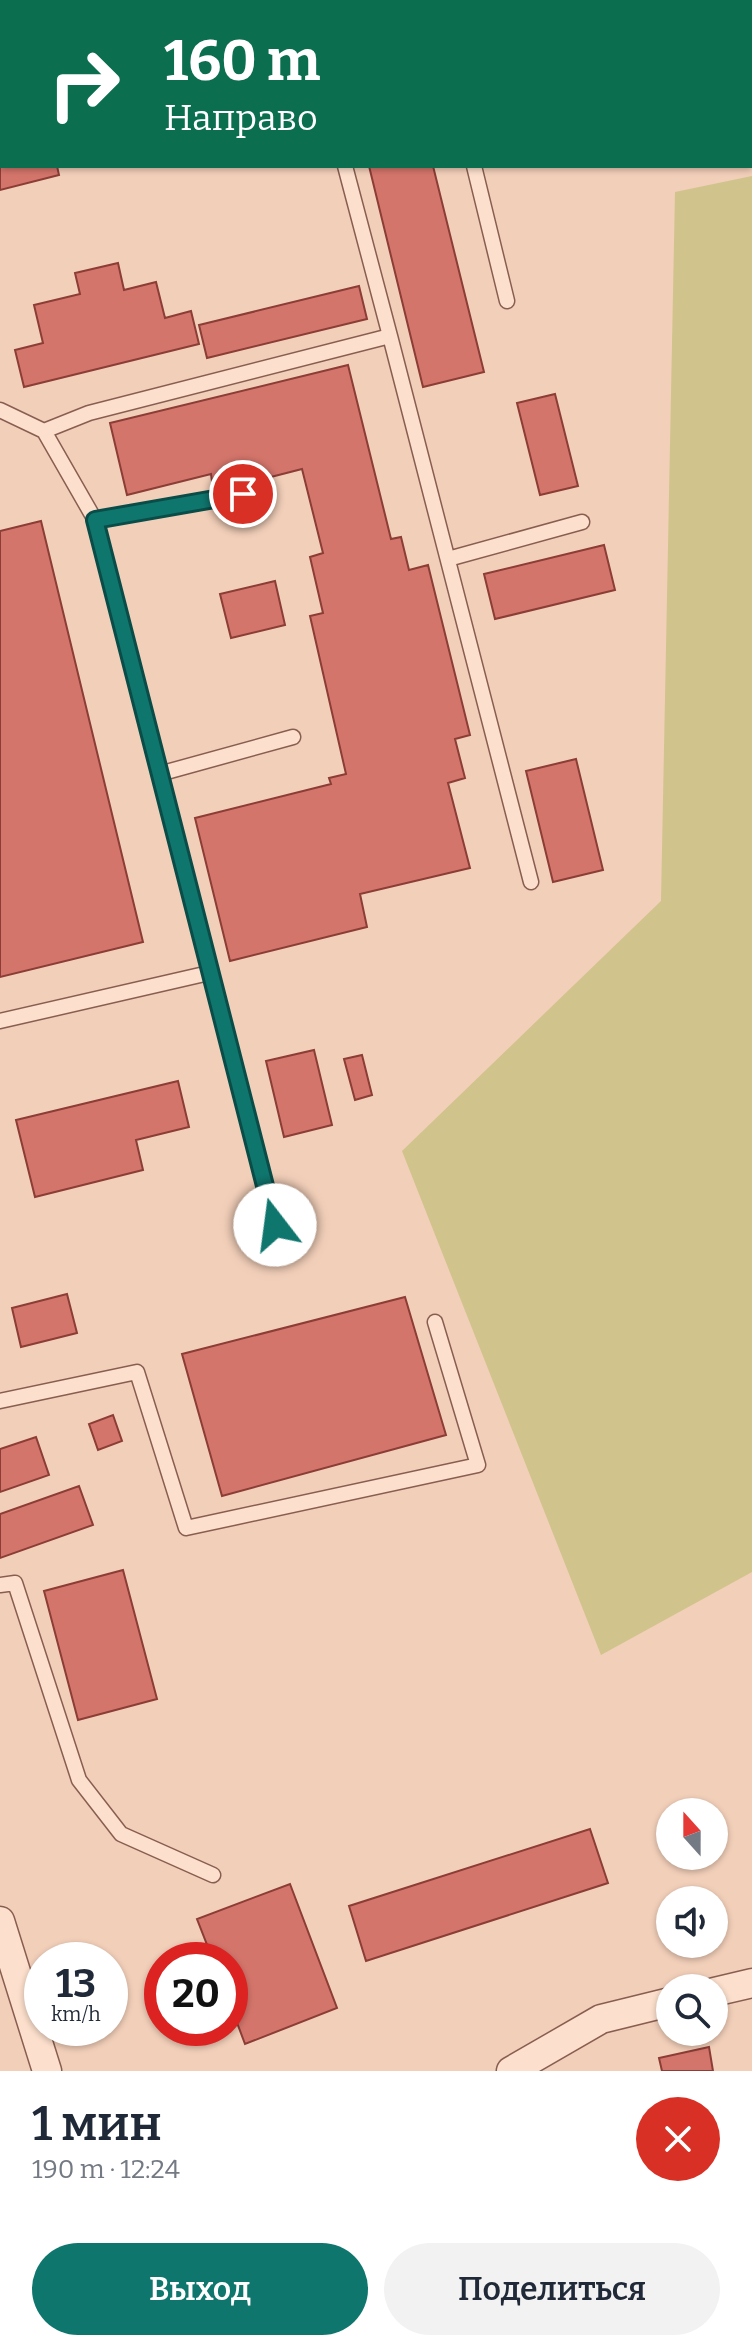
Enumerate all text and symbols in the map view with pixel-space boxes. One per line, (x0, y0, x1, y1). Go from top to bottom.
text: 160 m (164, 28, 320, 95)
icon: right (32, 32, 136, 136)
text: Направо (164, 96, 318, 140)
pin (209, 460, 277, 528)
icon: arrive (221, 472, 265, 516)
position arrow (233, 1183, 317, 1267)
north arrow (656, 1798, 728, 1870)
map controls (656, 1798, 728, 2046)
button: sound (656, 1886, 728, 1958)
speed limit sign: 20 (144, 1942, 248, 2046)
text: 13 (56, 1960, 96, 2008)
button: search (656, 1974, 728, 2046)
text: km/h (51, 2002, 101, 2026)
text: 1 мин (32, 2095, 162, 2153)
button: close (636, 2097, 720, 2181)
text: 190 m · 12:24 (32, 2154, 180, 2185)
button: Выход (32, 2243, 368, 2335)
button: Поделиться (384, 2243, 720, 2335)

